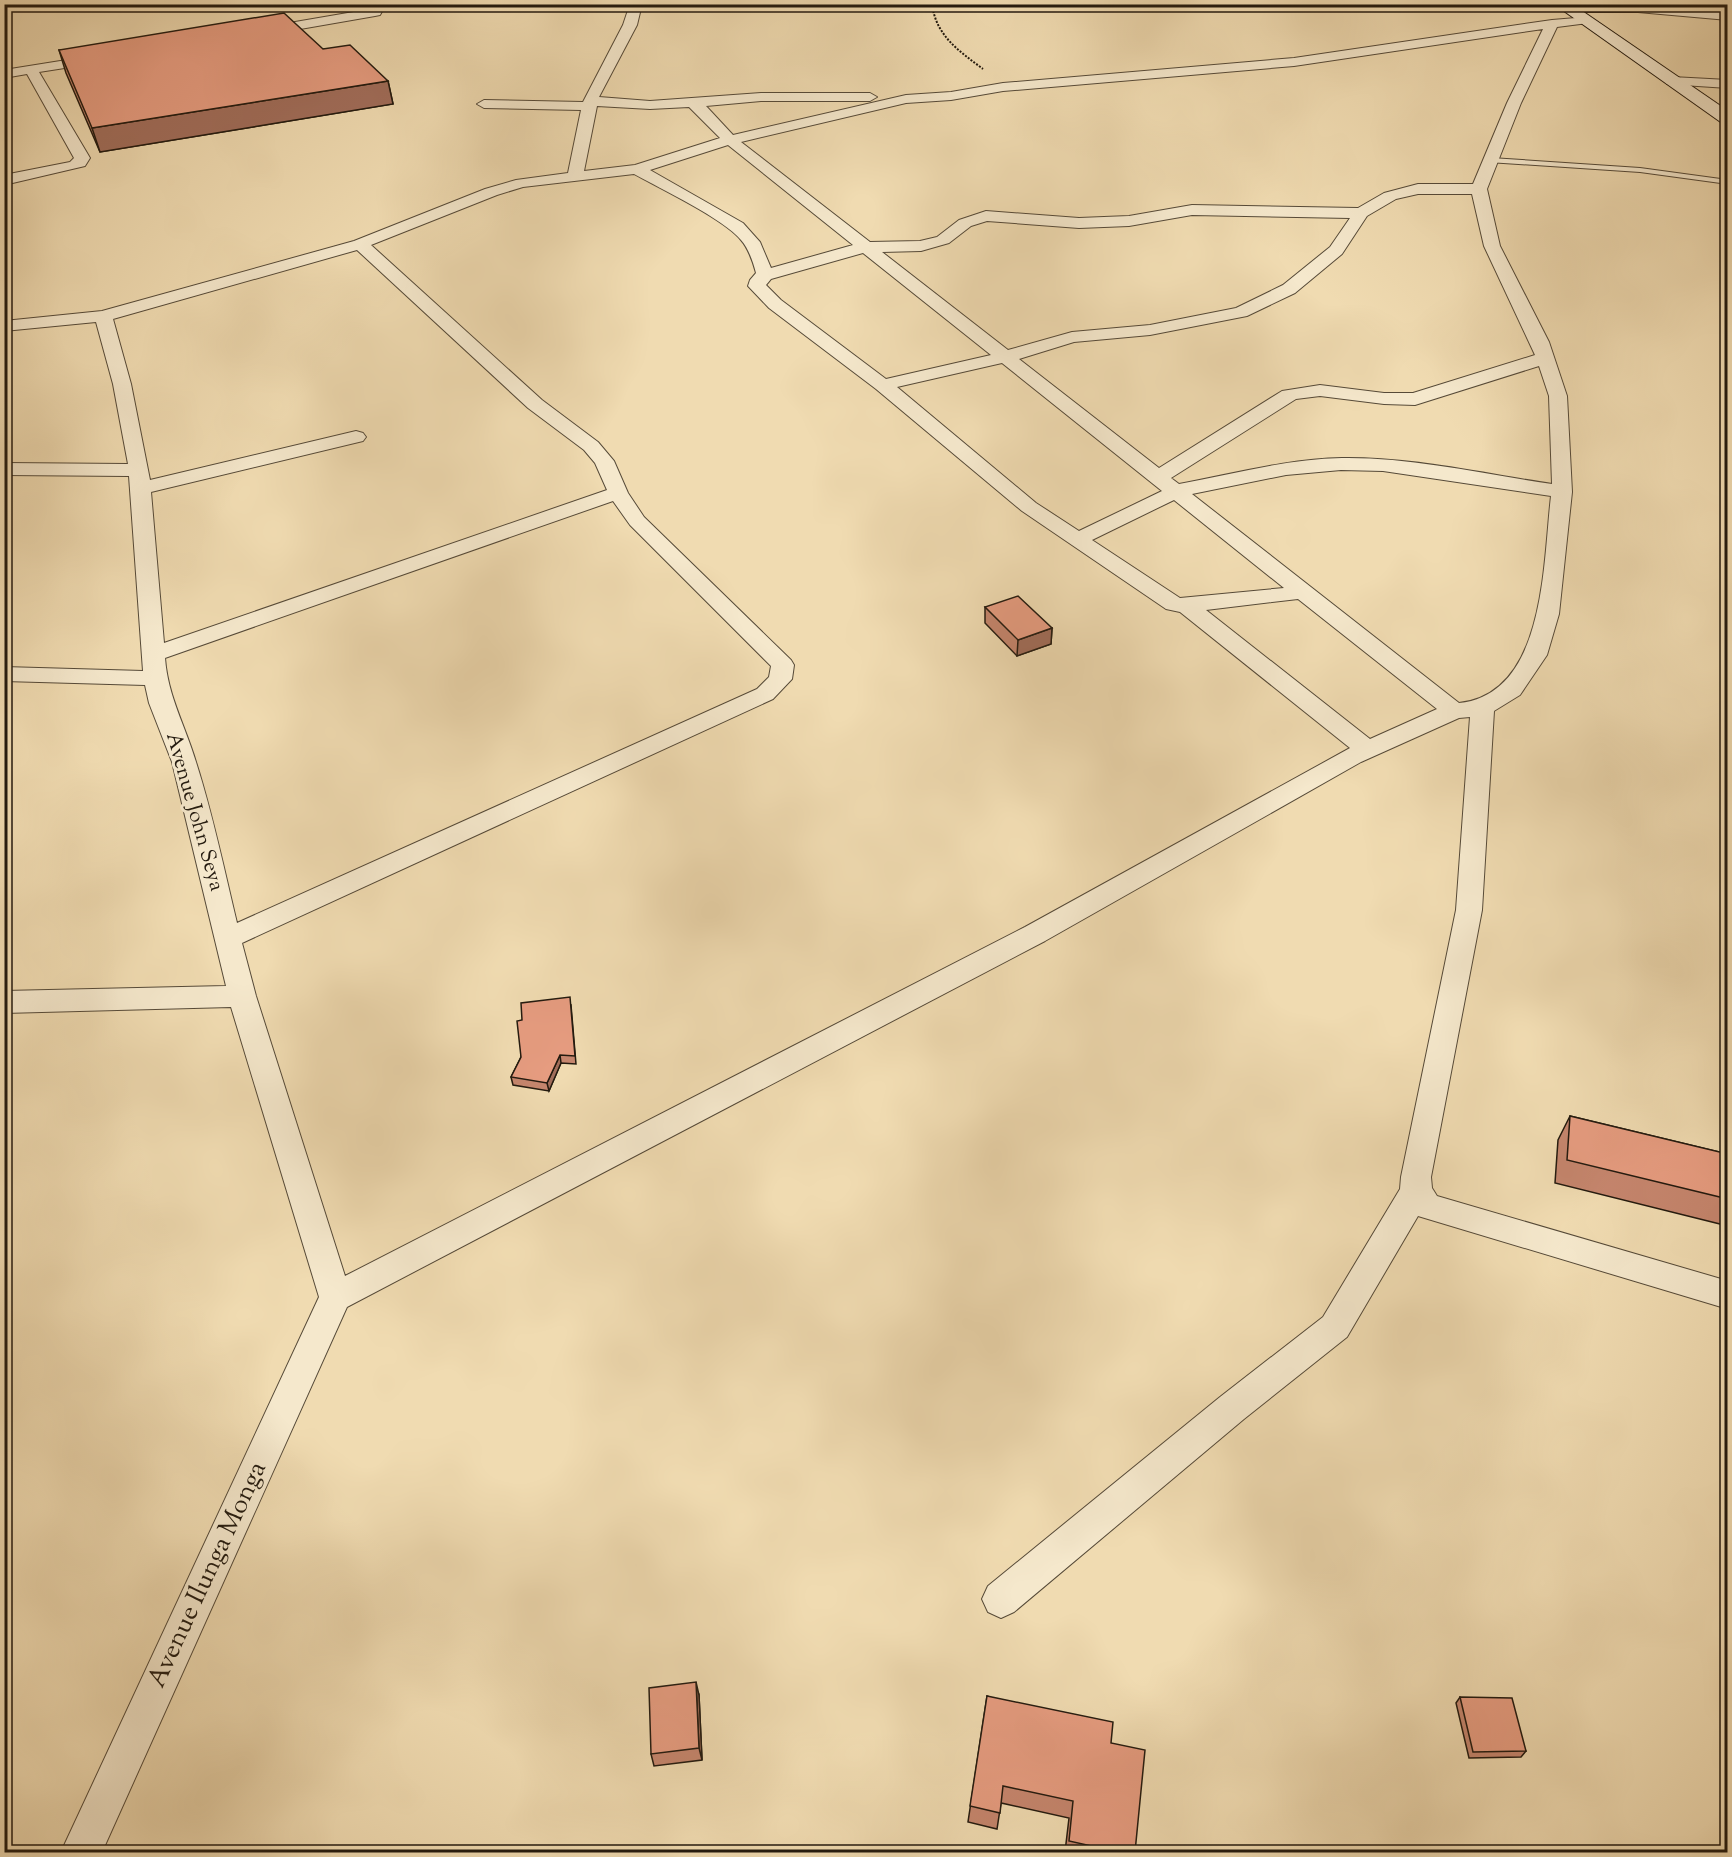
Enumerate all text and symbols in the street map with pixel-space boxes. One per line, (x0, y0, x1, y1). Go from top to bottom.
street label: Avenue John Seya (157, 729, 231, 895)
street label: Avenue Ilunga Monga (139, 1456, 277, 1694)

